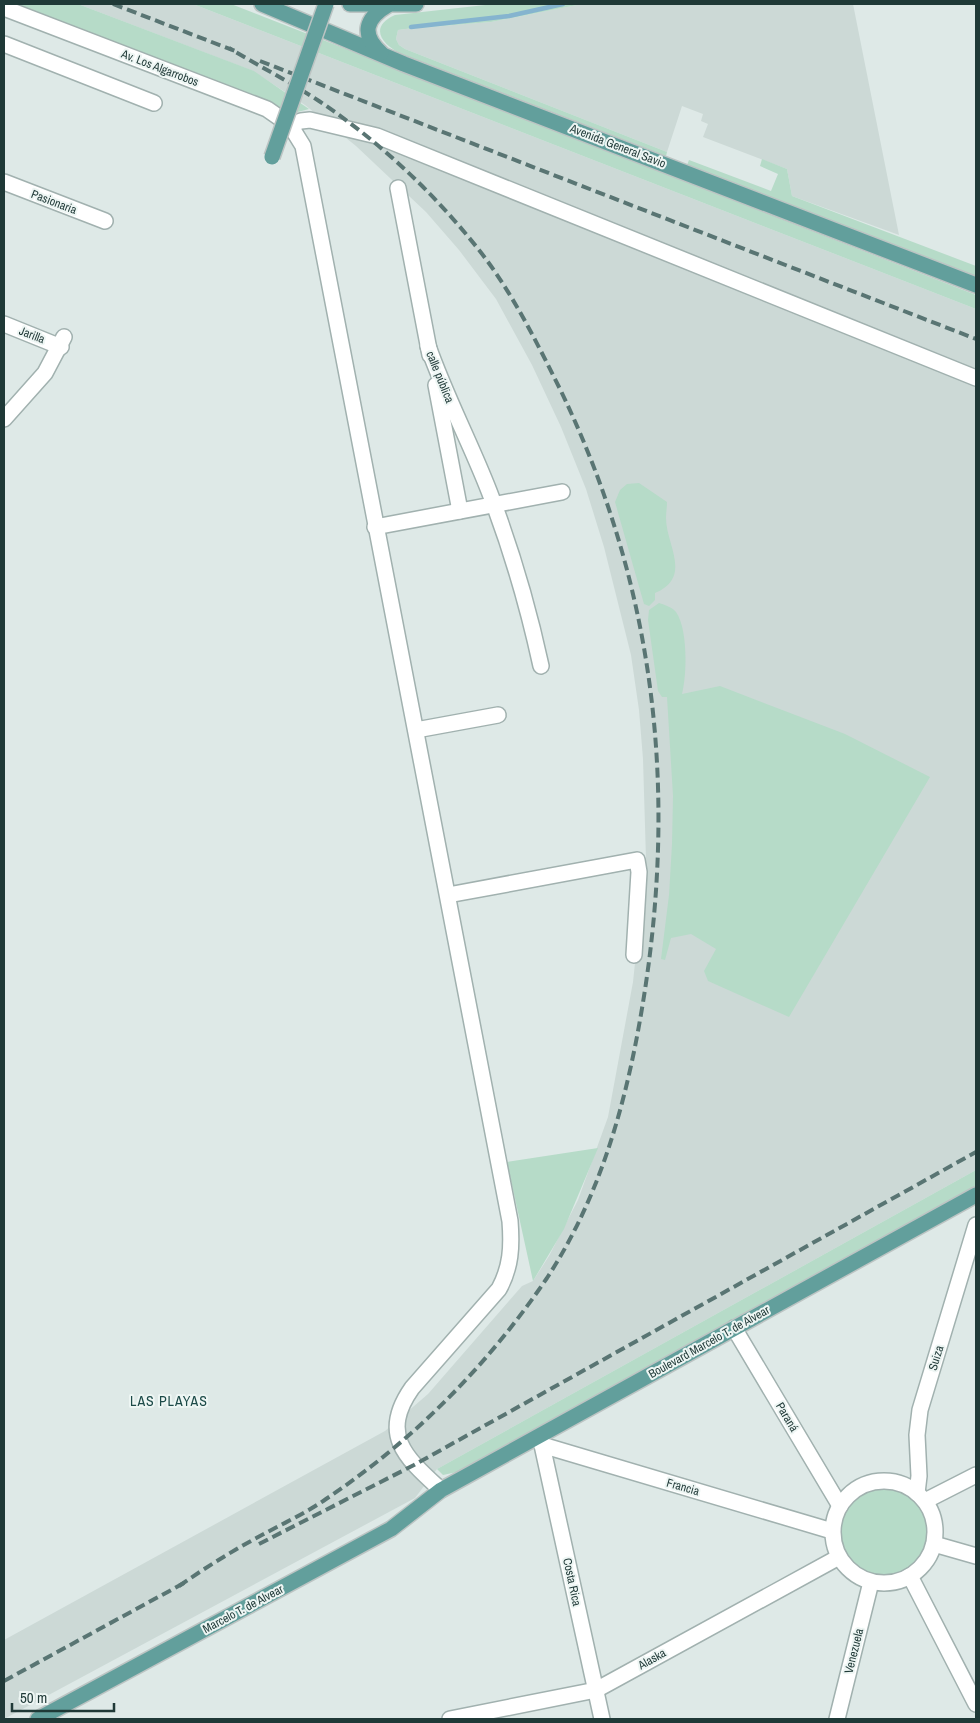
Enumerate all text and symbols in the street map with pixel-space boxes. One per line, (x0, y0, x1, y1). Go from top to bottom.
street label: Av. Los Algarrobos (118, 46, 201, 90)
street label: Avenida General Savio (567, 120, 668, 172)
street label: Pasionaria (29, 186, 80, 218)
street label: Jarilla (17, 323, 48, 347)
street label: calle pública (422, 349, 458, 406)
street label: Boulevard Marcelo T. de Alvear (646, 1302, 773, 1382)
street label: Suiza (925, 1343, 947, 1372)
district label: LAS PLAYAS (130, 1392, 208, 1410)
street label: Paraná (772, 1399, 802, 1435)
street label: Francia (665, 1475, 702, 1499)
street label: Costa Rica (559, 1557, 585, 1608)
street label: Marcelo T. de Alvear (200, 1581, 287, 1637)
street label: Venezuela (841, 1626, 867, 1675)
street label: Alaska (634, 1645, 669, 1674)
scale bar (12, 1680, 115, 1712)
text: 50 m (20, 1687, 47, 1708)

